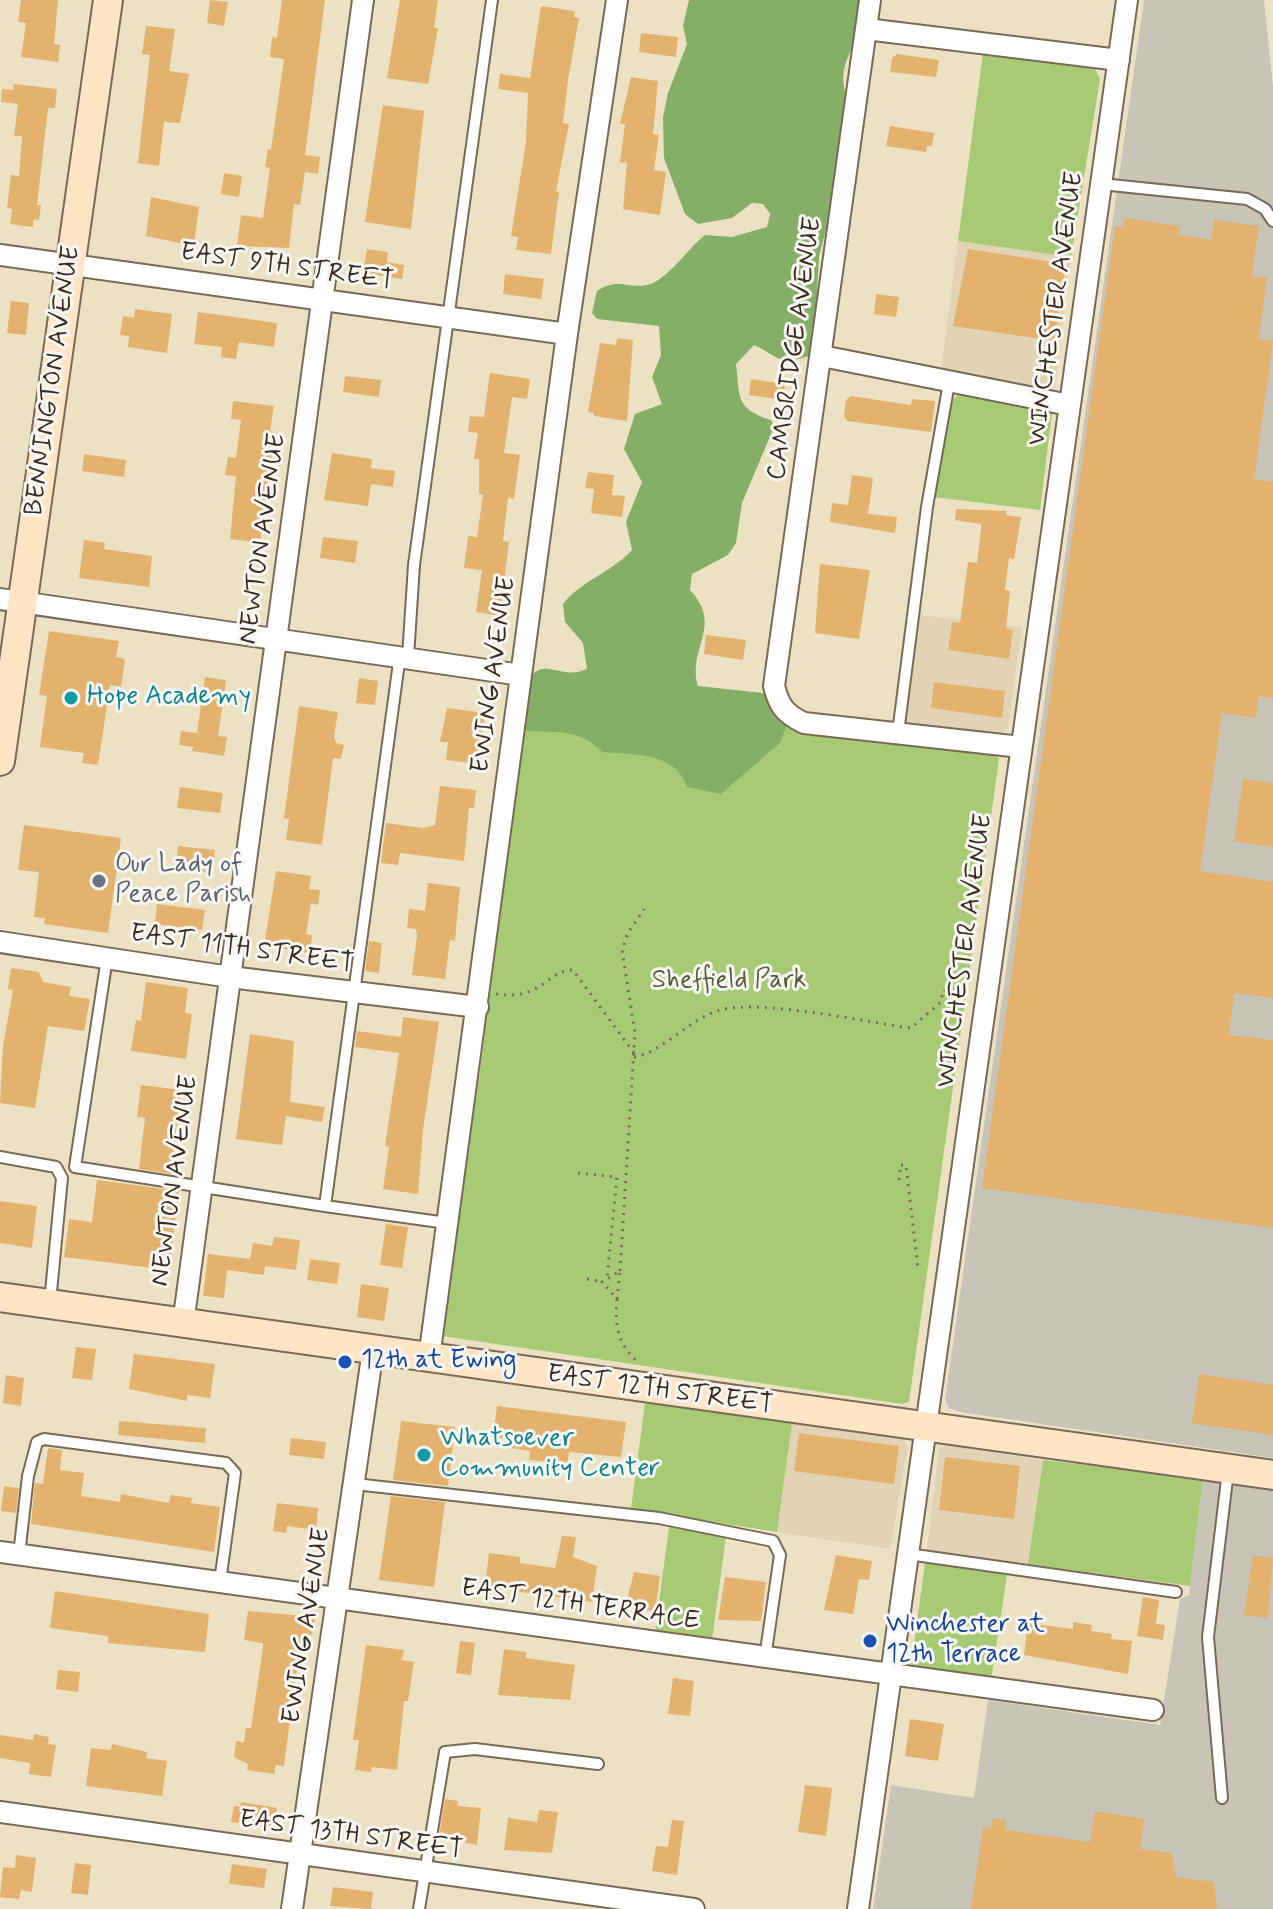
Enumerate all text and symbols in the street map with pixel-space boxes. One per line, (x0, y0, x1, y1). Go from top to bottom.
street label: WINCHESTER AVENUE (1022, 170, 1092, 448)
street label: CAMBRIDGE AVENUE (762, 216, 830, 482)
street label: EAST 9TH STREET (178, 238, 396, 298)
street label: BENNINGTON AVENUE (20, 244, 88, 518)
street label: NEWTON AVENUE (234, 432, 294, 646)
street label: EWING AVENUE (466, 575, 524, 775)
place label: Hope Academy (87, 682, 251, 714)
marker: Hope Academy (62, 689, 80, 707)
street label: WINCHESTER AVENUE (931, 812, 1001, 1090)
place label: Our Lady of Peace Parish (115, 850, 252, 912)
marker: Our Lady of Peace Parish (90, 872, 108, 890)
street label: EAST 11TH STREET (128, 919, 356, 981)
park label: Sheffield Park (652, 966, 806, 998)
street label: NEWTON AVENUE (146, 1074, 206, 1288)
place label: 12th at Ewing (361, 1346, 516, 1378)
marker: 12th at Ewing (336, 1353, 354, 1371)
street label: EAST 12TH STREET (545, 1360, 775, 1422)
place label: Whatsoever Community Center (440, 1424, 660, 1486)
marker: Whatsoever Community Center (415, 1446, 433, 1464)
street label: EWING AVENUE (277, 1526, 339, 1726)
street label: EAST 12TH TERRACE (459, 1574, 701, 1638)
place label: Winchester at 12th Terrace (886, 1610, 1045, 1672)
marker: Winchester at 12th Terrace (861, 1632, 879, 1650)
street label: EAST 13TH STREET (237, 1805, 465, 1867)

